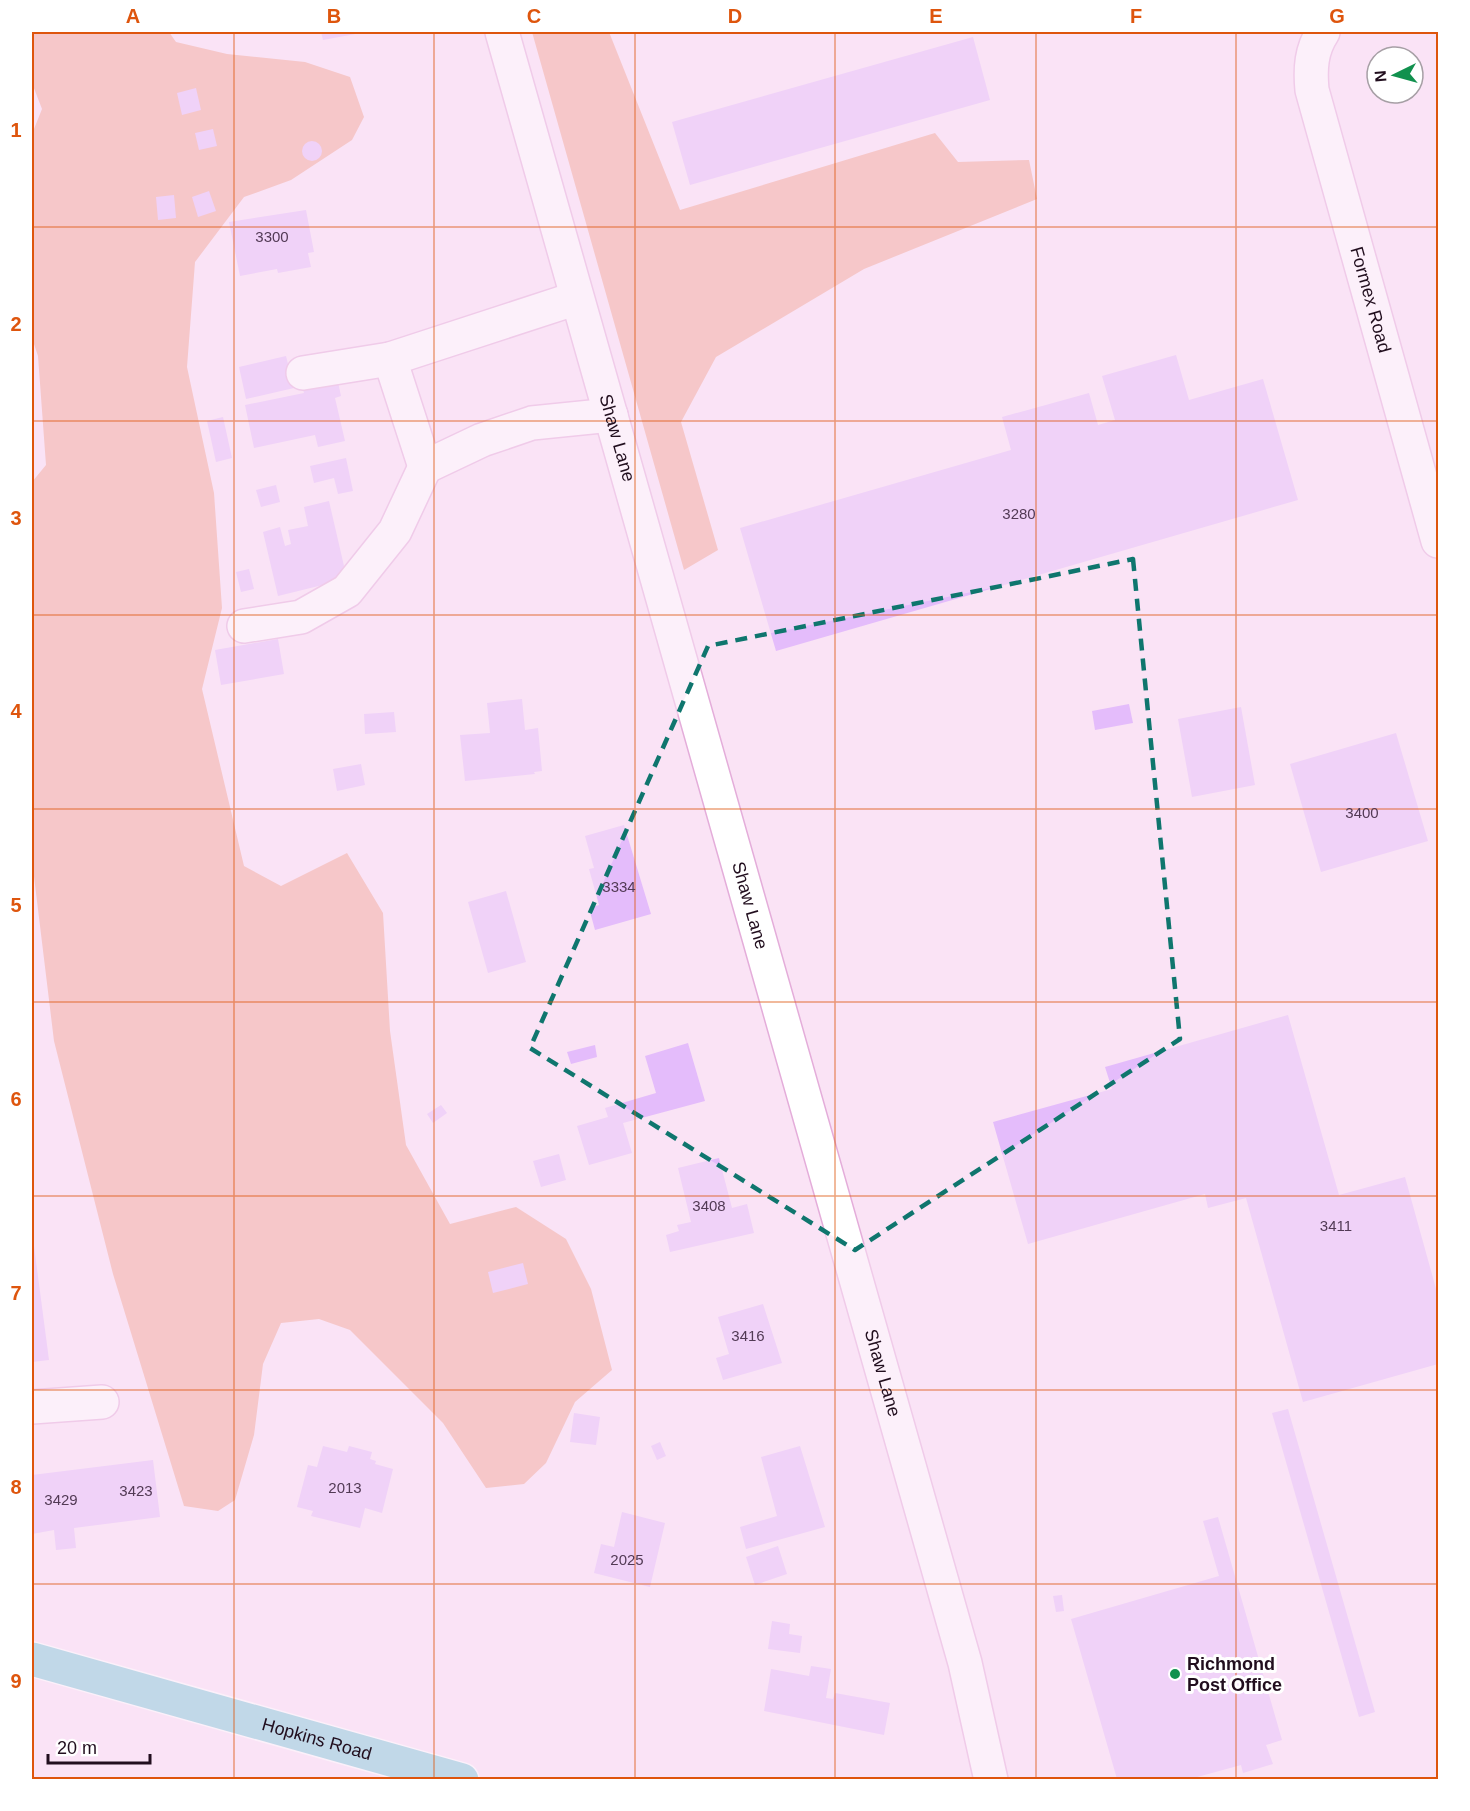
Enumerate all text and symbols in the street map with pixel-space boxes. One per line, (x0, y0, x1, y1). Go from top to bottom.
text: A (126, 5, 140, 27)
text: B (327, 5, 341, 27)
text: C (527, 5, 541, 27)
text: D (728, 5, 742, 27)
text: E (929, 5, 943, 27)
text: F (1130, 5, 1142, 27)
text: G (1329, 5, 1345, 27)
north arrow (1365, 45, 1425, 105)
text: N (1372, 70, 1390, 83)
text: 1 (10, 119, 22, 141)
house number: 3300 (255, 228, 289, 245)
street label: Formex Road (1346, 244, 1395, 355)
text: 2 (10, 313, 22, 335)
street label: Shaw Lane (595, 392, 639, 484)
house number: 3280 (1002, 505, 1036, 522)
text: 3 (10, 507, 22, 529)
text: 4 (10, 700, 22, 722)
house number: 3400 (1345, 804, 1379, 821)
street label: Shaw Lane (728, 859, 772, 952)
house number: 3334 (602, 878, 636, 895)
text: 5 (10, 894, 22, 916)
text: 6 (10, 1088, 22, 1110)
house number: 3408 (692, 1197, 726, 1214)
house number: 3411 (1320, 1217, 1352, 1234)
text: 7 (10, 1282, 22, 1304)
house number: 3416 (731, 1327, 765, 1344)
street label: Shaw Lane (861, 1327, 905, 1419)
text: 8 (10, 1476, 22, 1498)
house number: 2013 (328, 1479, 362, 1496)
house number: 3423 (119, 1482, 153, 1499)
house number: 3429 (44, 1491, 78, 1508)
house number: 2025 (610, 1551, 644, 1568)
place label: Richmond Post Office (1187, 1654, 1282, 1695)
marker: Richmond Post Office (1168, 1667, 1182, 1681)
text: 9 (10, 1670, 22, 1692)
street label: Hopkins Road (260, 1714, 374, 1764)
scale bar (48, 1727, 150, 1765)
text: 20 m (57, 1738, 97, 1758)

